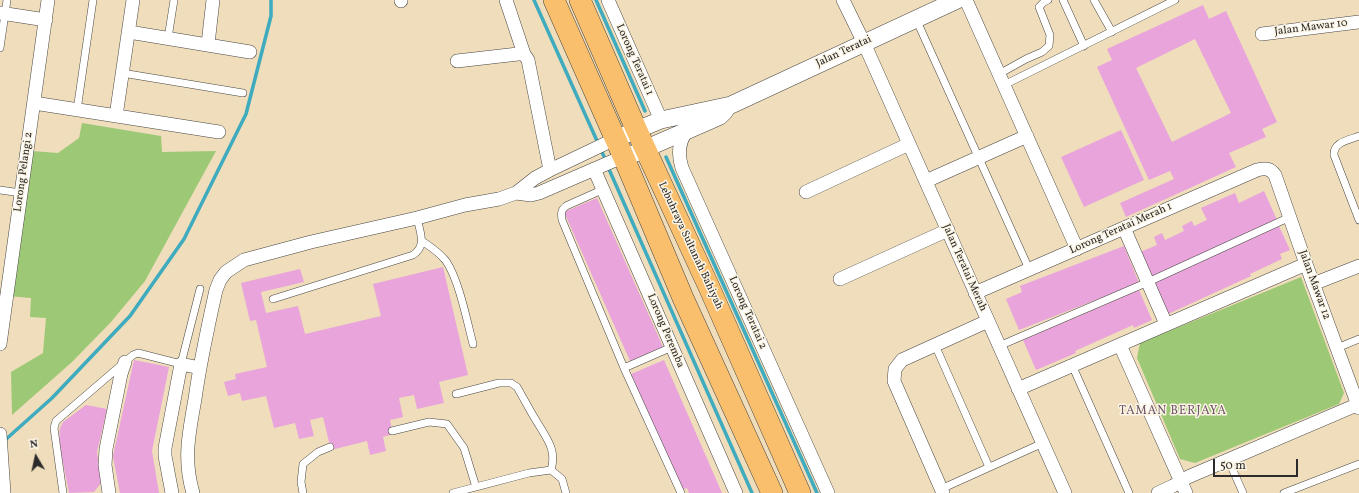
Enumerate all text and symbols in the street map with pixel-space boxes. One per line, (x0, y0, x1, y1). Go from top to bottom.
street label: Jalan Mawar 10 (1274, 17, 1348, 39)
street label: Lorong Teratai 1 (612, 22, 656, 98)
street label: Jalan Teratai (814, 33, 874, 71)
street label: Lorong Pelangi 2 (12, 131, 36, 213)
street label: Lebuhraya Sultanah Bahiyah (655, 180, 725, 312)
street label: Lorong Teratai Merah 1 (1068, 200, 1174, 258)
street label: Jalan Teratai Merah (939, 222, 989, 314)
street label: Jalan Mawar 12 (1295, 248, 1333, 322)
street label: Lorong Teratai 2 (725, 274, 769, 352)
street label: Lorong Peremba (643, 292, 687, 370)
district label: TAMAN BERJAYA (1119, 405, 1227, 419)
north arrow (16, 437, 56, 477)
text: N (29, 437, 39, 453)
scale bar (1215, 451, 1300, 477)
text: 50 m (1220, 458, 1246, 474)

